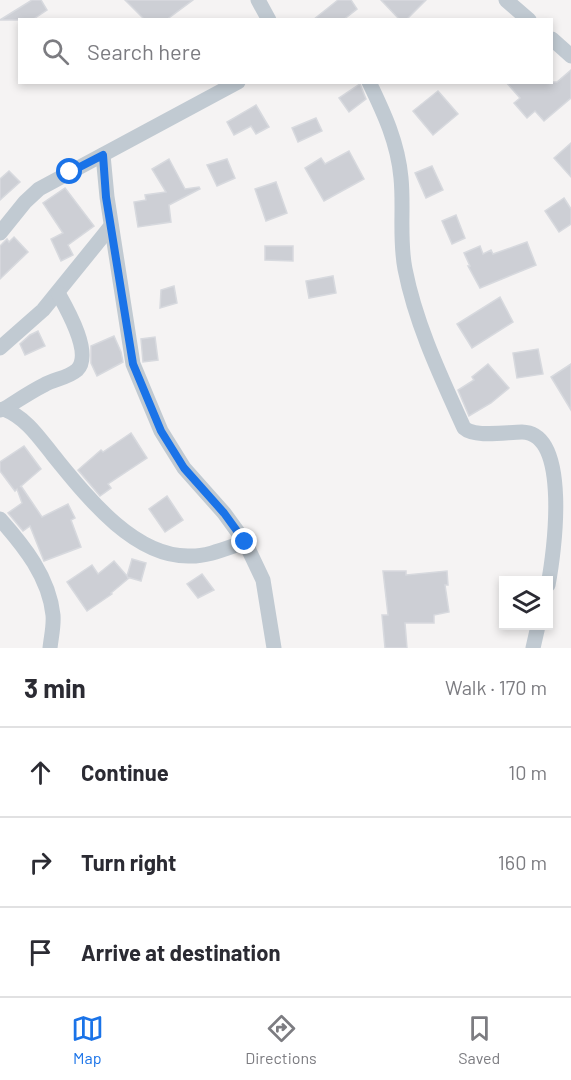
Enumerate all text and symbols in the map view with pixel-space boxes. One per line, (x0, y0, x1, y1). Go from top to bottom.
search box (18, 18, 553, 84)
icon: search (39, 35, 72, 68)
text: Search here (87, 38, 201, 64)
route start (56, 158, 82, 184)
route end (231, 528, 257, 554)
map controls (499, 576, 553, 630)
button: layers (499, 576, 553, 630)
text: 3 min (24, 672, 86, 703)
text: Walk · 170 m (445, 675, 547, 699)
icon: ahead (24, 756, 57, 789)
text: Continue (81, 759, 169, 785)
text: 10 m (508, 760, 547, 784)
icon: right (24, 846, 57, 879)
text: Turn right (81, 849, 176, 875)
text: 160 m (498, 850, 547, 874)
icon: arrive (24, 936, 57, 969)
text: Arrive at destination (81, 939, 280, 965)
tab: Map (71, 1012, 104, 1067)
tab: Directions (245, 1012, 317, 1067)
tab: Saved (458, 1012, 500, 1067)

